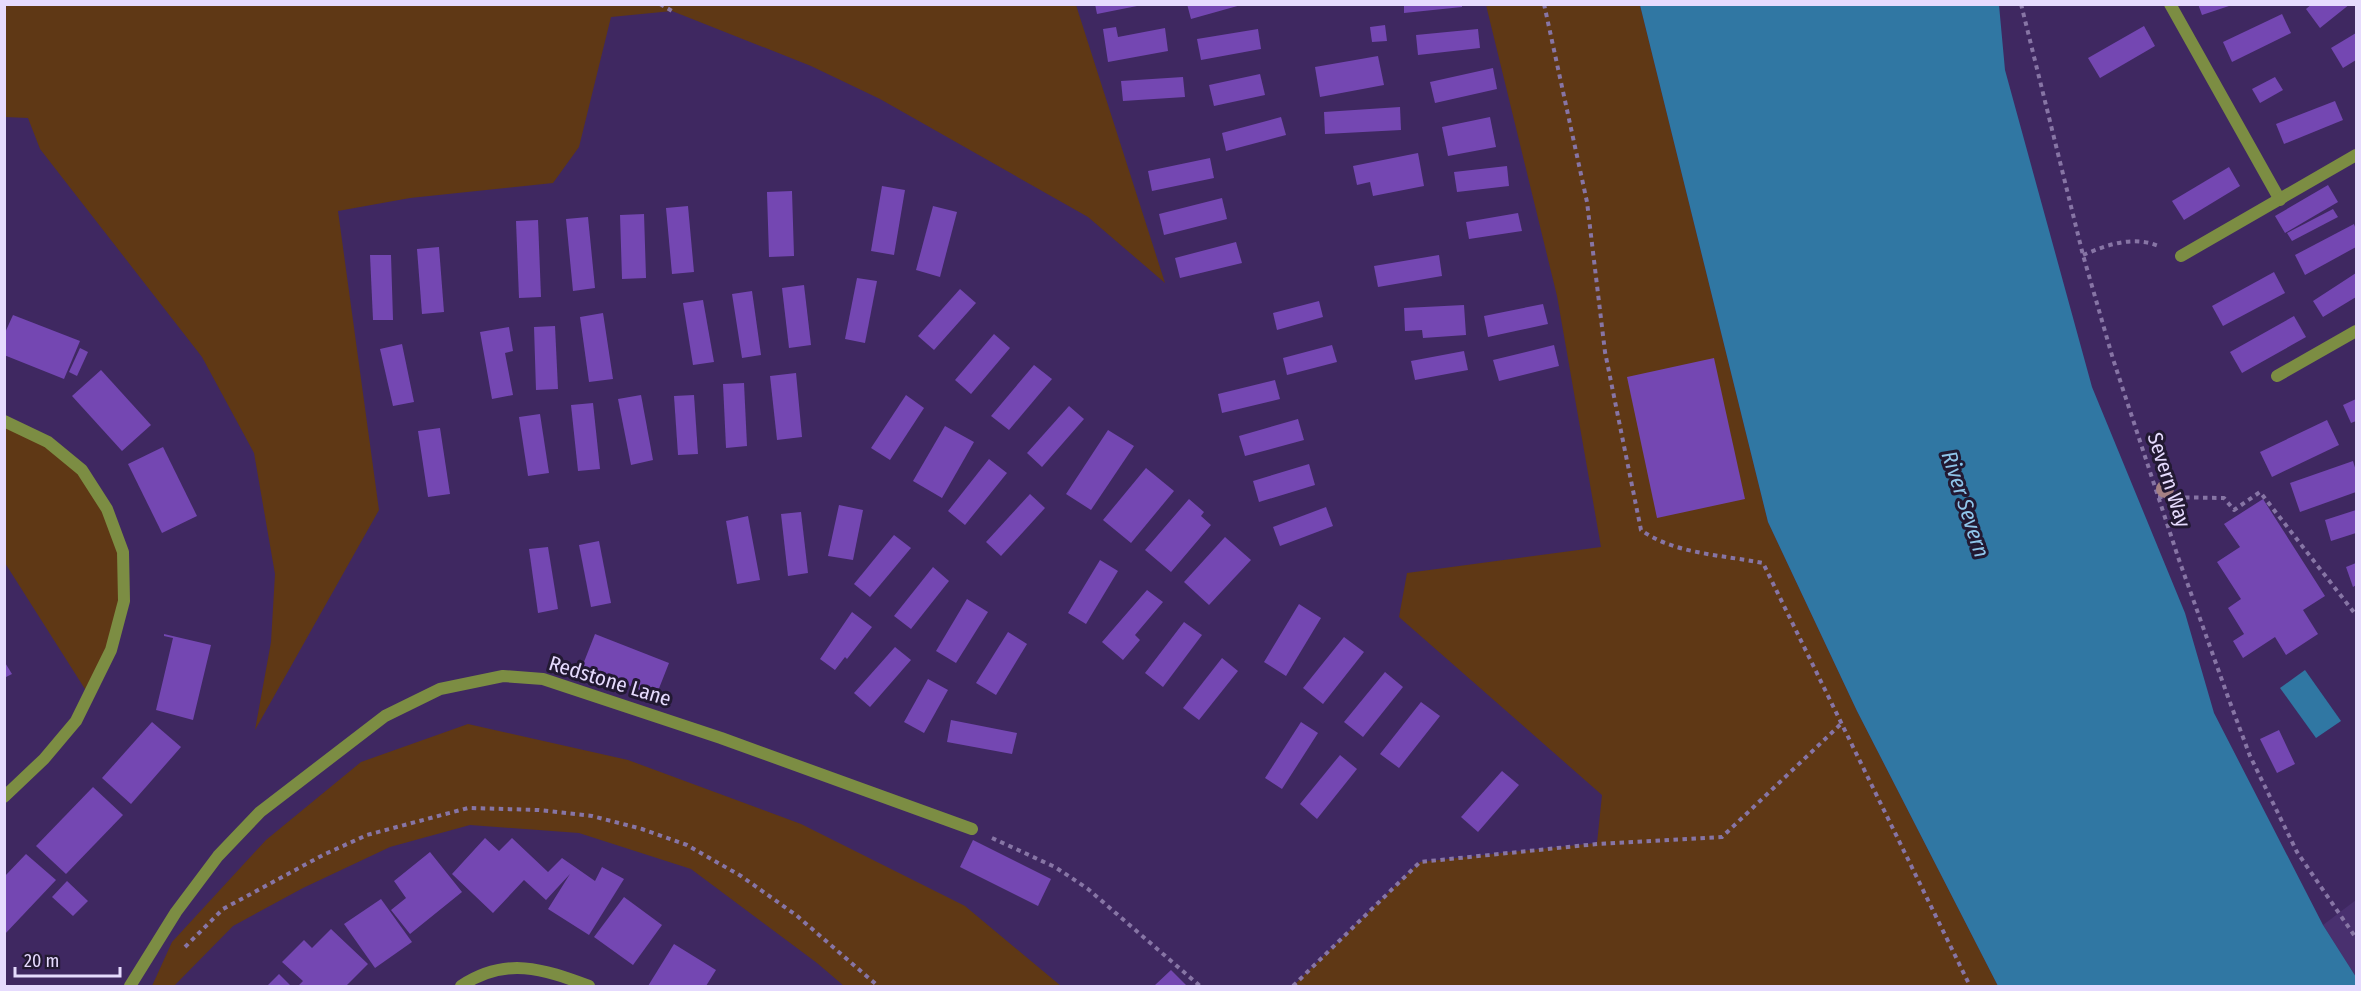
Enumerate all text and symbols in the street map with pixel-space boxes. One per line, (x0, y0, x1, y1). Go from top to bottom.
street label: Severn Way (2141, 429, 2197, 531)
water label: River Severn (1936, 447, 1995, 561)
street label: Redstone Lane (546, 650, 674, 712)
scale bar (15, 940, 120, 978)
text: 20 m (24, 950, 59, 972)

